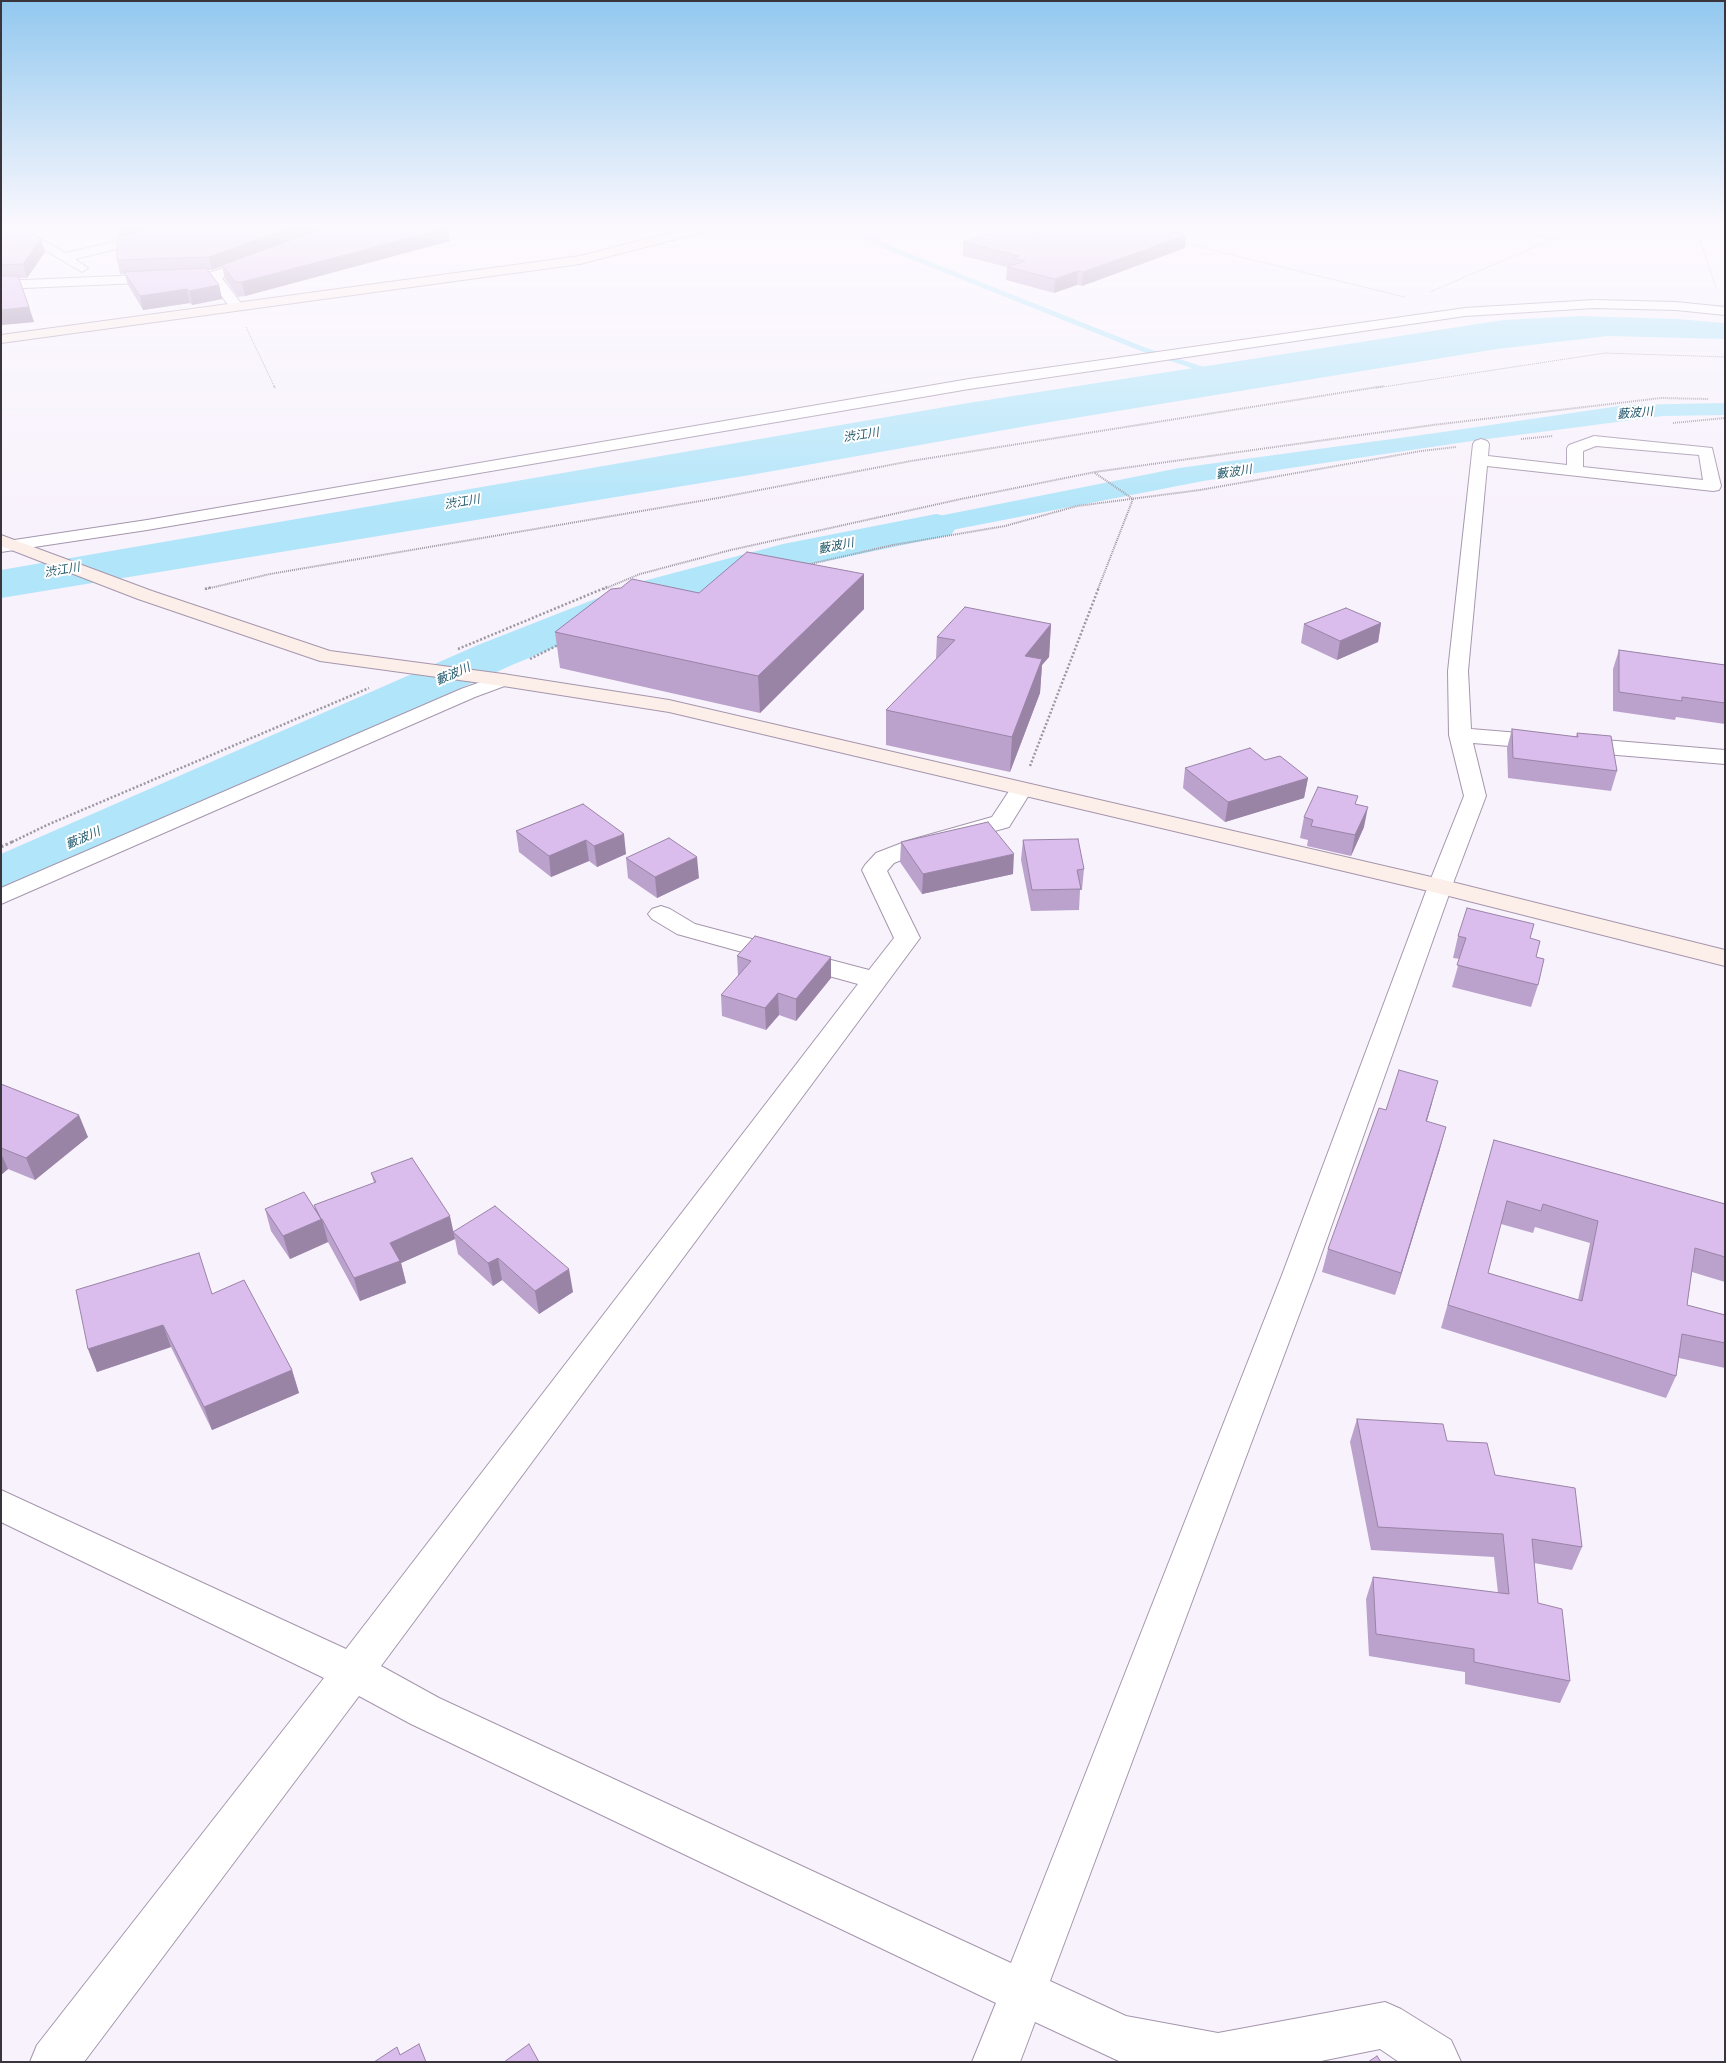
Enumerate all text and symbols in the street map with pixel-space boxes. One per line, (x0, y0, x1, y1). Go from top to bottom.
water label: 藪波川 (1616, 404, 1654, 422)
water label: 渋江川 (842, 425, 880, 445)
water label: 藪波川 (1215, 462, 1253, 482)
water label: 渋江川 (443, 492, 481, 512)
water label: 藪波川 (817, 535, 855, 557)
water label: 渋江川 (43, 560, 81, 580)
water label: 藪波川 (434, 660, 472, 688)
water label: 藪波川 (64, 824, 102, 852)

